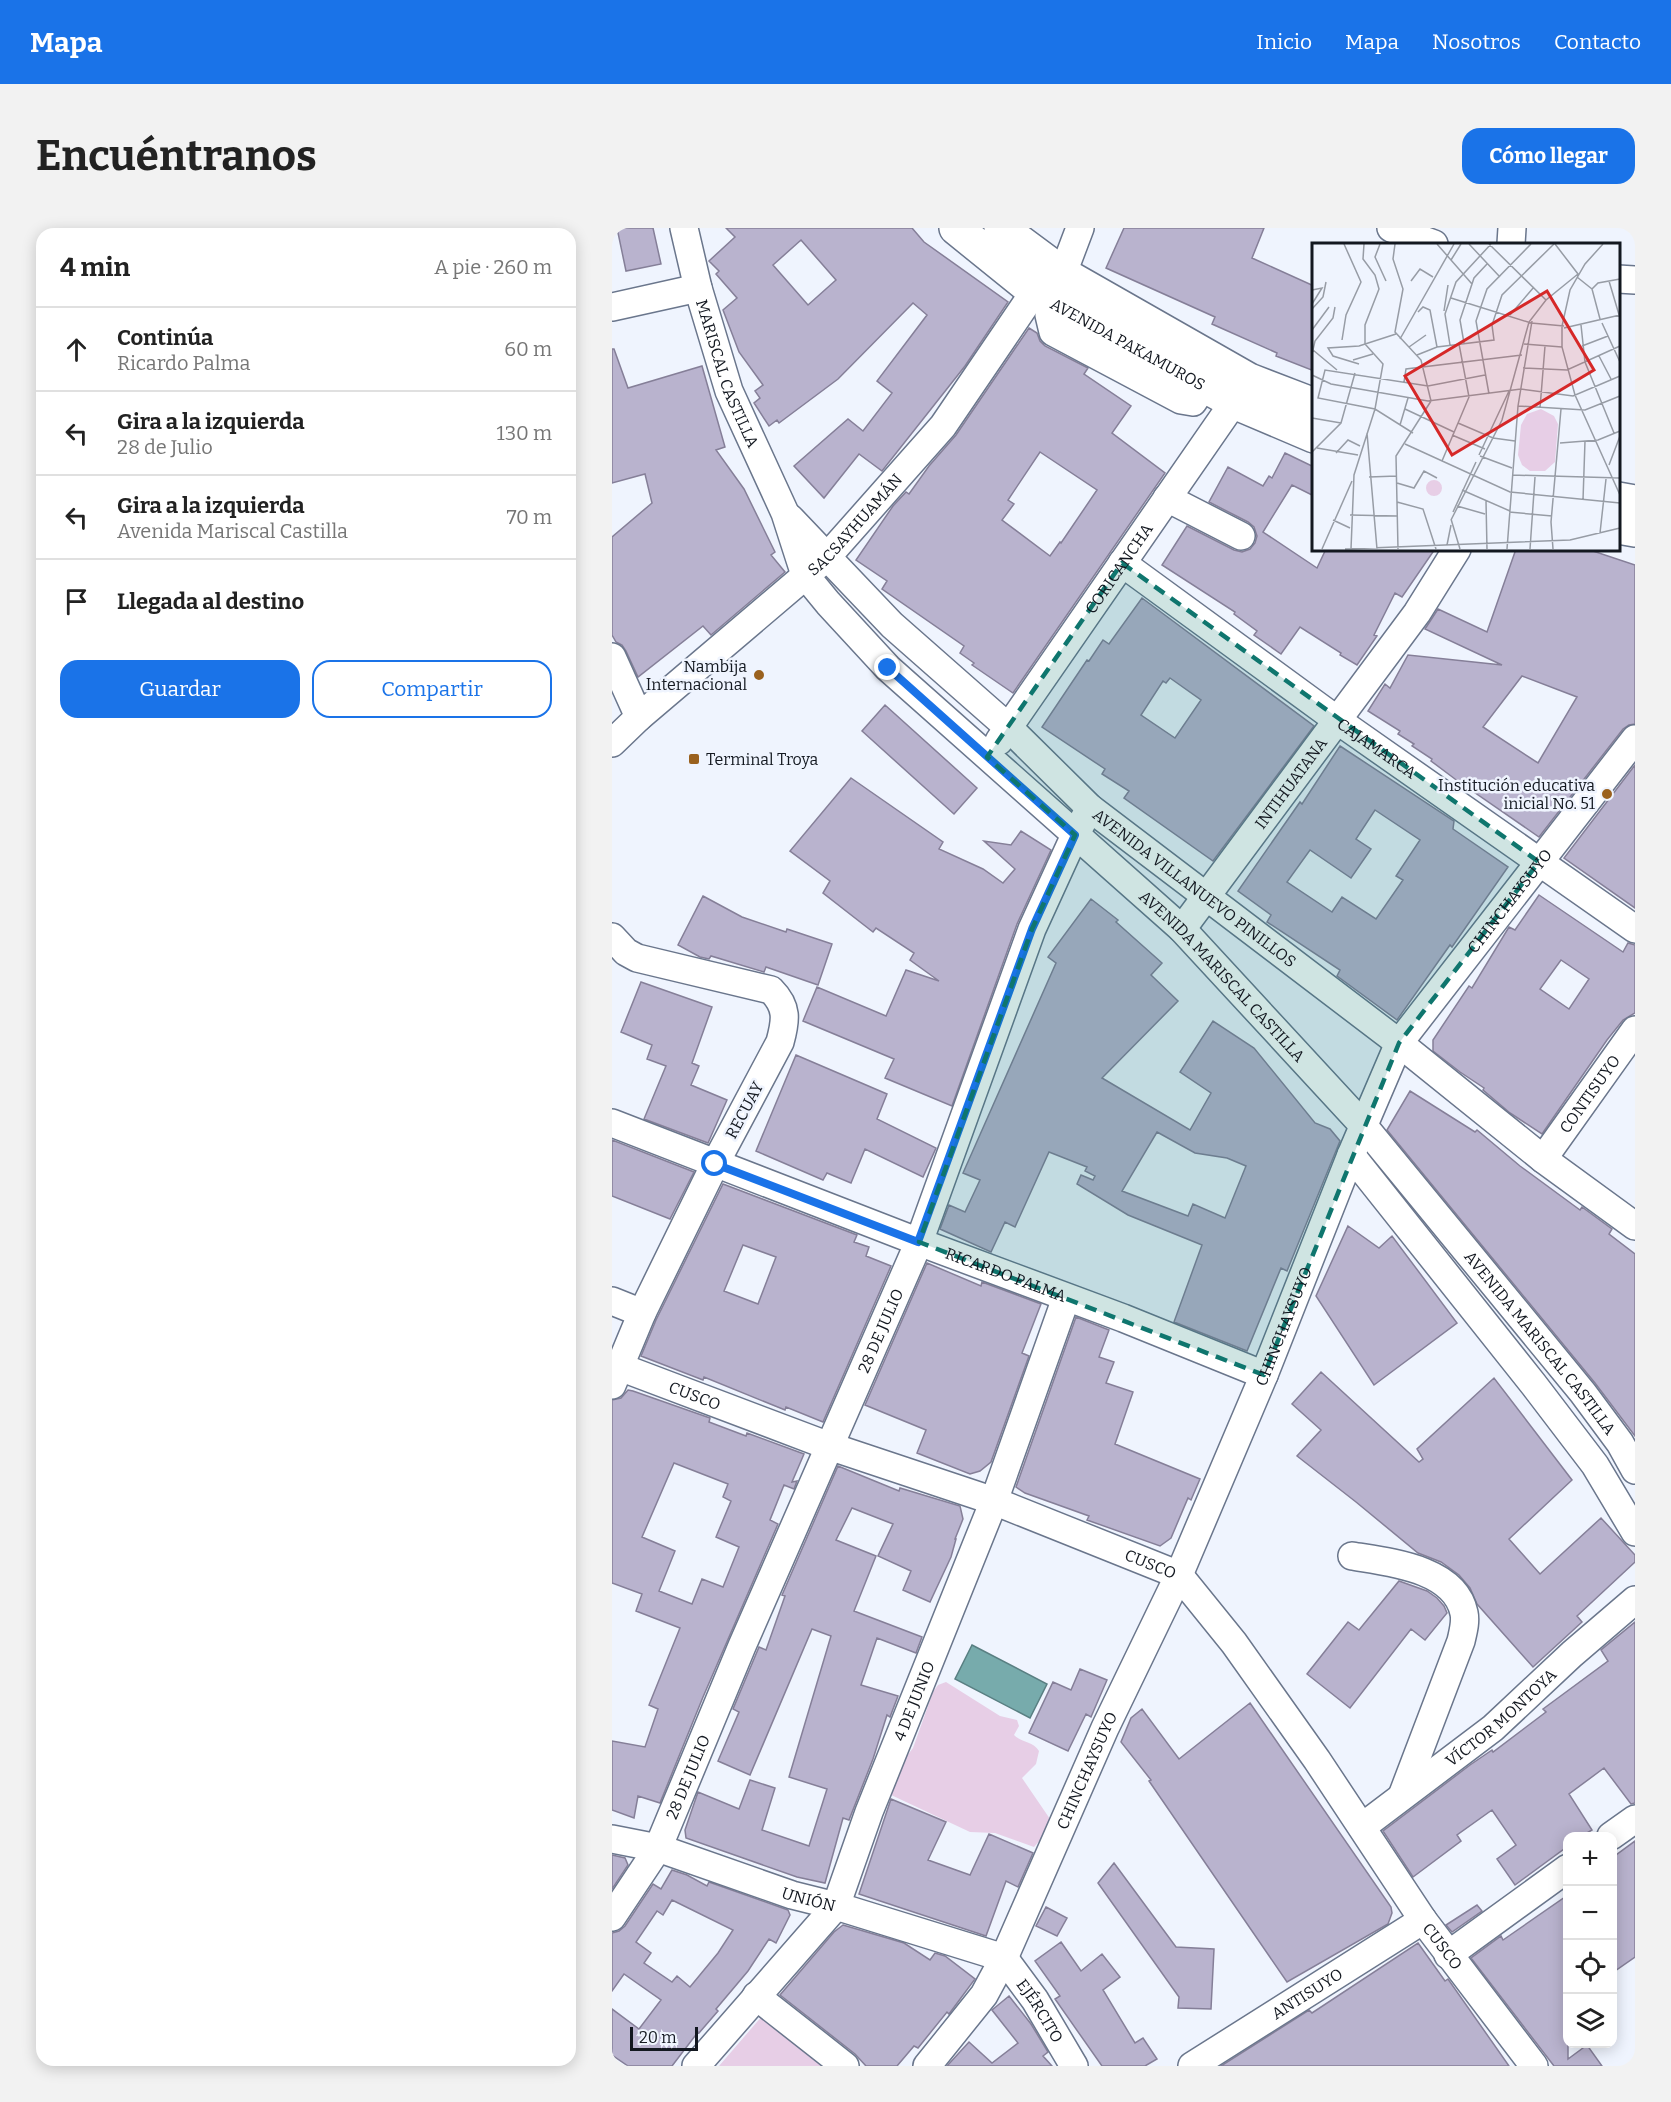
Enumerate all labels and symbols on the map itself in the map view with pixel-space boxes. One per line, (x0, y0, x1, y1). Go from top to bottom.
inset map (1312, 243, 1620, 550)
street label: AVENIDA PAKAMUROS (1047, 294, 1208, 394)
street label: MARISCAL CASTILLA (692, 297, 763, 451)
street label: SACSAYHUAMÁN (804, 470, 906, 580)
street label: CORICANCHA (1081, 519, 1157, 617)
route end (874, 654, 900, 680)
place label: Nambija Internacional (646, 657, 747, 694)
marker: Nambija Internacional (752, 668, 766, 682)
street label: CAJAMARCA (1333, 714, 1420, 783)
street label: INTIHUATANA (1251, 733, 1331, 833)
place label: Terminal Troya (706, 750, 819, 769)
marker: Terminal Troya (687, 752, 701, 766)
place label: Institución educativa inicial No. 51 (1438, 776, 1595, 813)
marker: Institución educativa inicial No. 51 (1600, 787, 1614, 801)
street label: AVENIDA VILLANUEVO PINILLOS (1089, 805, 1300, 971)
street label: CHINCHAYSUYO (1463, 845, 1556, 957)
street label: AVENIDA MARISCAL CASTILLA (1135, 887, 1309, 1066)
street label: CONTISUYO (1556, 1051, 1624, 1137)
street label: RECUAY (722, 1078, 768, 1142)
route start (701, 1150, 727, 1176)
street label: RICARDO PALMA (943, 1244, 1069, 1306)
street label: AVENIDA MARISCAL CASTILLA (1460, 1247, 1620, 1439)
street label: CHINCHAYSUYO (1251, 1264, 1316, 1389)
street label: 28 DE JULIO (854, 1286, 907, 1376)
street label: CUSCO (666, 1377, 723, 1414)
street label: CUSCO (1122, 1545, 1179, 1583)
street label: 4 DE JUNIO (890, 1658, 939, 1744)
street label: VÍCTOR MONTOYA (1442, 1664, 1561, 1770)
street label: CHINCHAYSUYO (1053, 1709, 1121, 1832)
street label: 28 DE JULIO (662, 1732, 714, 1822)
street label: UNIÓN (779, 1883, 838, 1916)
street label: CUSCO (1418, 1919, 1466, 1973)
street label: ANTISUYO (1268, 1964, 1346, 2023)
street label: EJÉRCITO (1013, 1975, 1067, 2046)
scale bar (630, 2024, 698, 2052)

